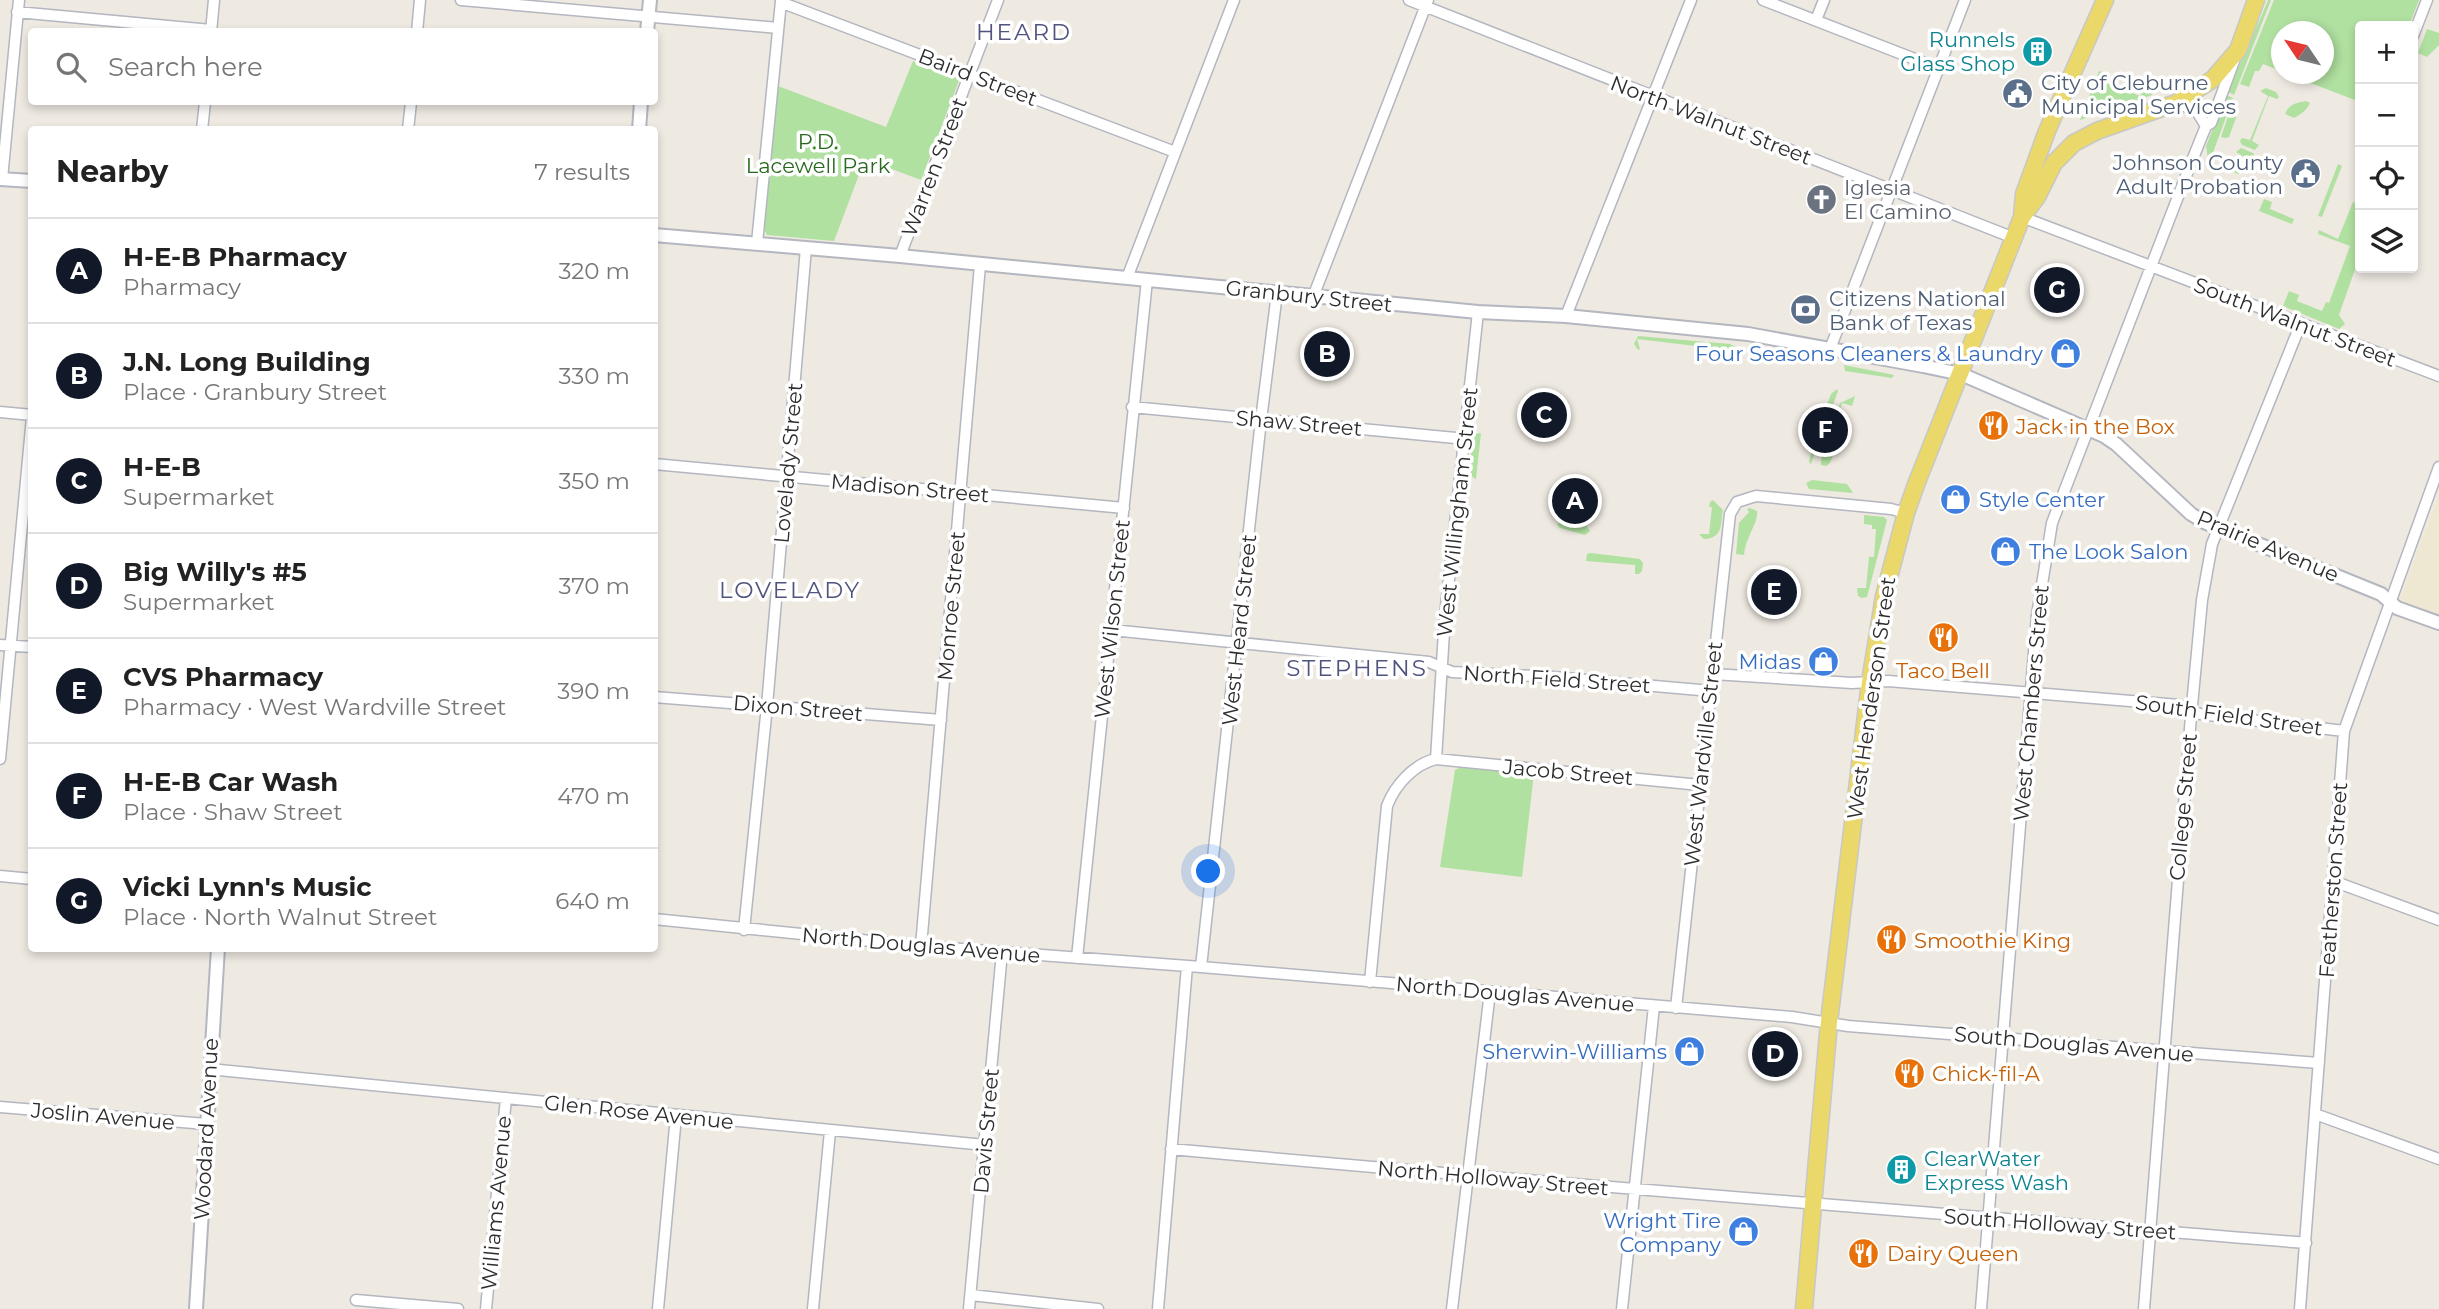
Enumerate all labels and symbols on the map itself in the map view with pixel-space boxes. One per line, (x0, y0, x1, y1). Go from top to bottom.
district label: HEARD (976, 18, 1072, 46)
north arrow (2271, 21, 2334, 84)
place label: Runnels Glass Shop (1900, 27, 2015, 76)
building icon: Runnels Glass Shop (2021, 34, 2055, 68)
street label: Baird Street (915, 43, 1041, 111)
street label: North Walnut Street (1607, 70, 1815, 170)
place label: City of Cleburne Municipal Services (2041, 70, 2236, 119)
public building icon: City of Cleburne Municipal Services (2001, 77, 2035, 111)
street label: Warren Street (896, 94, 972, 240)
park label: P.D. Lacewell Park (746, 129, 891, 178)
place label: Johnson County Adult Probation (2112, 150, 2284, 199)
public building icon: Johnson County Adult Probation (2289, 157, 2323, 191)
place label: Iglesia El Camino (1844, 175, 1952, 224)
church icon: Iglesia El Camino (1804, 182, 1838, 216)
pin: G (2034, 264, 2080, 316)
street label: South Walnut Street (2190, 272, 2400, 372)
street label: Granbury Street (1224, 275, 1394, 317)
place label: Citizens National Bank of Texas (1829, 286, 2006, 335)
bank icon: Citizens National Bank of Texas (1789, 293, 1823, 327)
pin: B (1304, 328, 1350, 380)
shop icon: Four Seasons Cleaners & Laundry (2049, 336, 2083, 370)
place label: Four Seasons Cleaners & Laundry (1695, 341, 2044, 366)
street label: Lovelady Street (769, 382, 807, 544)
street label: West Willingham Street (1431, 386, 1483, 638)
pin: C (1521, 389, 1567, 441)
pin: F (1802, 404, 1848, 456)
street label: Shaw Street (1235, 405, 1363, 441)
restaurant icon: Jack in the Box (1976, 409, 2010, 443)
place label: Jack in the Box (2015, 414, 2175, 439)
street label: Madison Street (830, 469, 990, 507)
pin: A (1552, 475, 1598, 527)
shop icon: Style Center (1939, 482, 1973, 516)
place label: Style Center (1979, 487, 2105, 512)
street label: Prairie Avenue (2193, 505, 2343, 587)
street label: West Wilson Street (1089, 518, 1135, 720)
street label: Monroe Street (932, 530, 970, 682)
street label: West Heard Street (1217, 533, 1261, 727)
shop icon: The Look Salon (1989, 534, 2023, 568)
place label: The Look Salon (2029, 539, 2188, 564)
pin: E (1751, 566, 1797, 618)
street label: West Henderson Street (1842, 575, 1900, 821)
district label: LOVELADY (719, 576, 861, 604)
street label: West Chambers Street (2008, 584, 2054, 822)
restaurant icon: Taco Bell (1926, 621, 1960, 655)
street label: West Wardville Street (1679, 640, 1727, 868)
shop icon: Midas (1807, 644, 1841, 678)
place label: Midas (1738, 649, 1801, 674)
district label: STEPHENS (1286, 654, 1428, 682)
place label: Taco Bell (1896, 658, 1990, 683)
street label: North Field Street (1463, 660, 1651, 698)
street label: South Field Street (2134, 689, 2324, 741)
street label: Dixon Street (732, 690, 864, 726)
street label: College Street (2164, 732, 2202, 882)
street label: Jacob Street (1501, 754, 1634, 790)
street label: Featherston Street (2314, 781, 2352, 979)
your location (1191, 854, 1225, 888)
street label: North Douglas Avenue (801, 922, 1041, 968)
restaurant icon: Smoothie King (1874, 923, 1908, 957)
place label: Smoothie King (1914, 928, 2071, 953)
street label: North Douglas Avenue (1395, 971, 1635, 1017)
street label: South Douglas Avenue (1953, 1021, 2195, 1067)
pin: D (1752, 1028, 1798, 1080)
shop icon: Sherwin-Williams (1673, 1034, 1707, 1068)
street label: Woodard Avenue (189, 1037, 223, 1221)
place label: Sherwin-Williams (1482, 1039, 1667, 1064)
restaurant icon: Chick-fil-A (1892, 1056, 1926, 1090)
place label: Chick-fil-A (1932, 1061, 2041, 1086)
street label: Davis Street (968, 1067, 1004, 1195)
street label: Glen Rose Avenue (543, 1090, 735, 1134)
street label: Joslin Avenue (29, 1097, 176, 1135)
street label: Williams Avenue (476, 1115, 516, 1291)
place label: ClearWater Express Wash (1924, 1146, 2069, 1195)
building icon: ClearWater Express Wash (1884, 1153, 1918, 1187)
street label: North Holloway Street (1376, 1155, 1610, 1201)
street label: South Holloway Street (1943, 1203, 2177, 1245)
place label: Wright Tire Company (1603, 1208, 1722, 1257)
shop icon: Wright Tire Company (1727, 1215, 1761, 1249)
restaurant icon: Dairy Queen (1847, 1236, 1881, 1270)
place label: Dairy Queen (1887, 1241, 2019, 1266)

